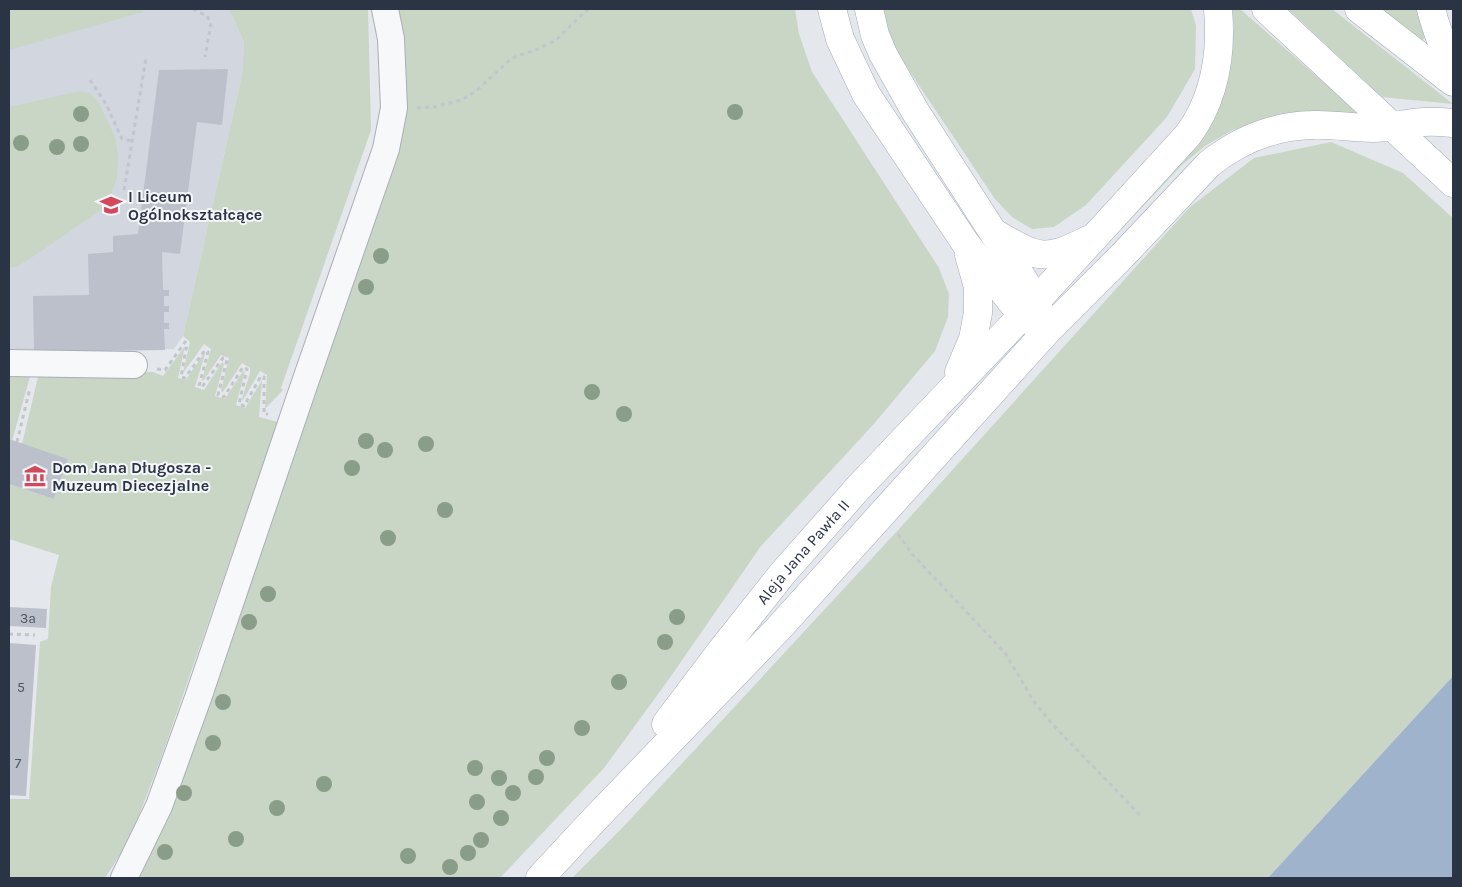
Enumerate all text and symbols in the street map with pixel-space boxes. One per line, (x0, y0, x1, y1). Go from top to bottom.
place label: I Liceum Ogólnokształcące (128, 187, 262, 224)
school or university icon: I Liceum Ogólnokształcące (98, 192, 124, 218)
place label: Dom Jana Długosza - Muzeum Diecezjalne (52, 458, 211, 495)
museum icon: Dom Jana Długosza - Muzeum Diecezjalne (22, 463, 48, 489)
street label: Aleja Jana Pawła II (752, 495, 853, 608)
house number: 3a (20, 610, 36, 627)
house number: 5 (17, 679, 25, 696)
house number: 7 (15, 755, 22, 772)

